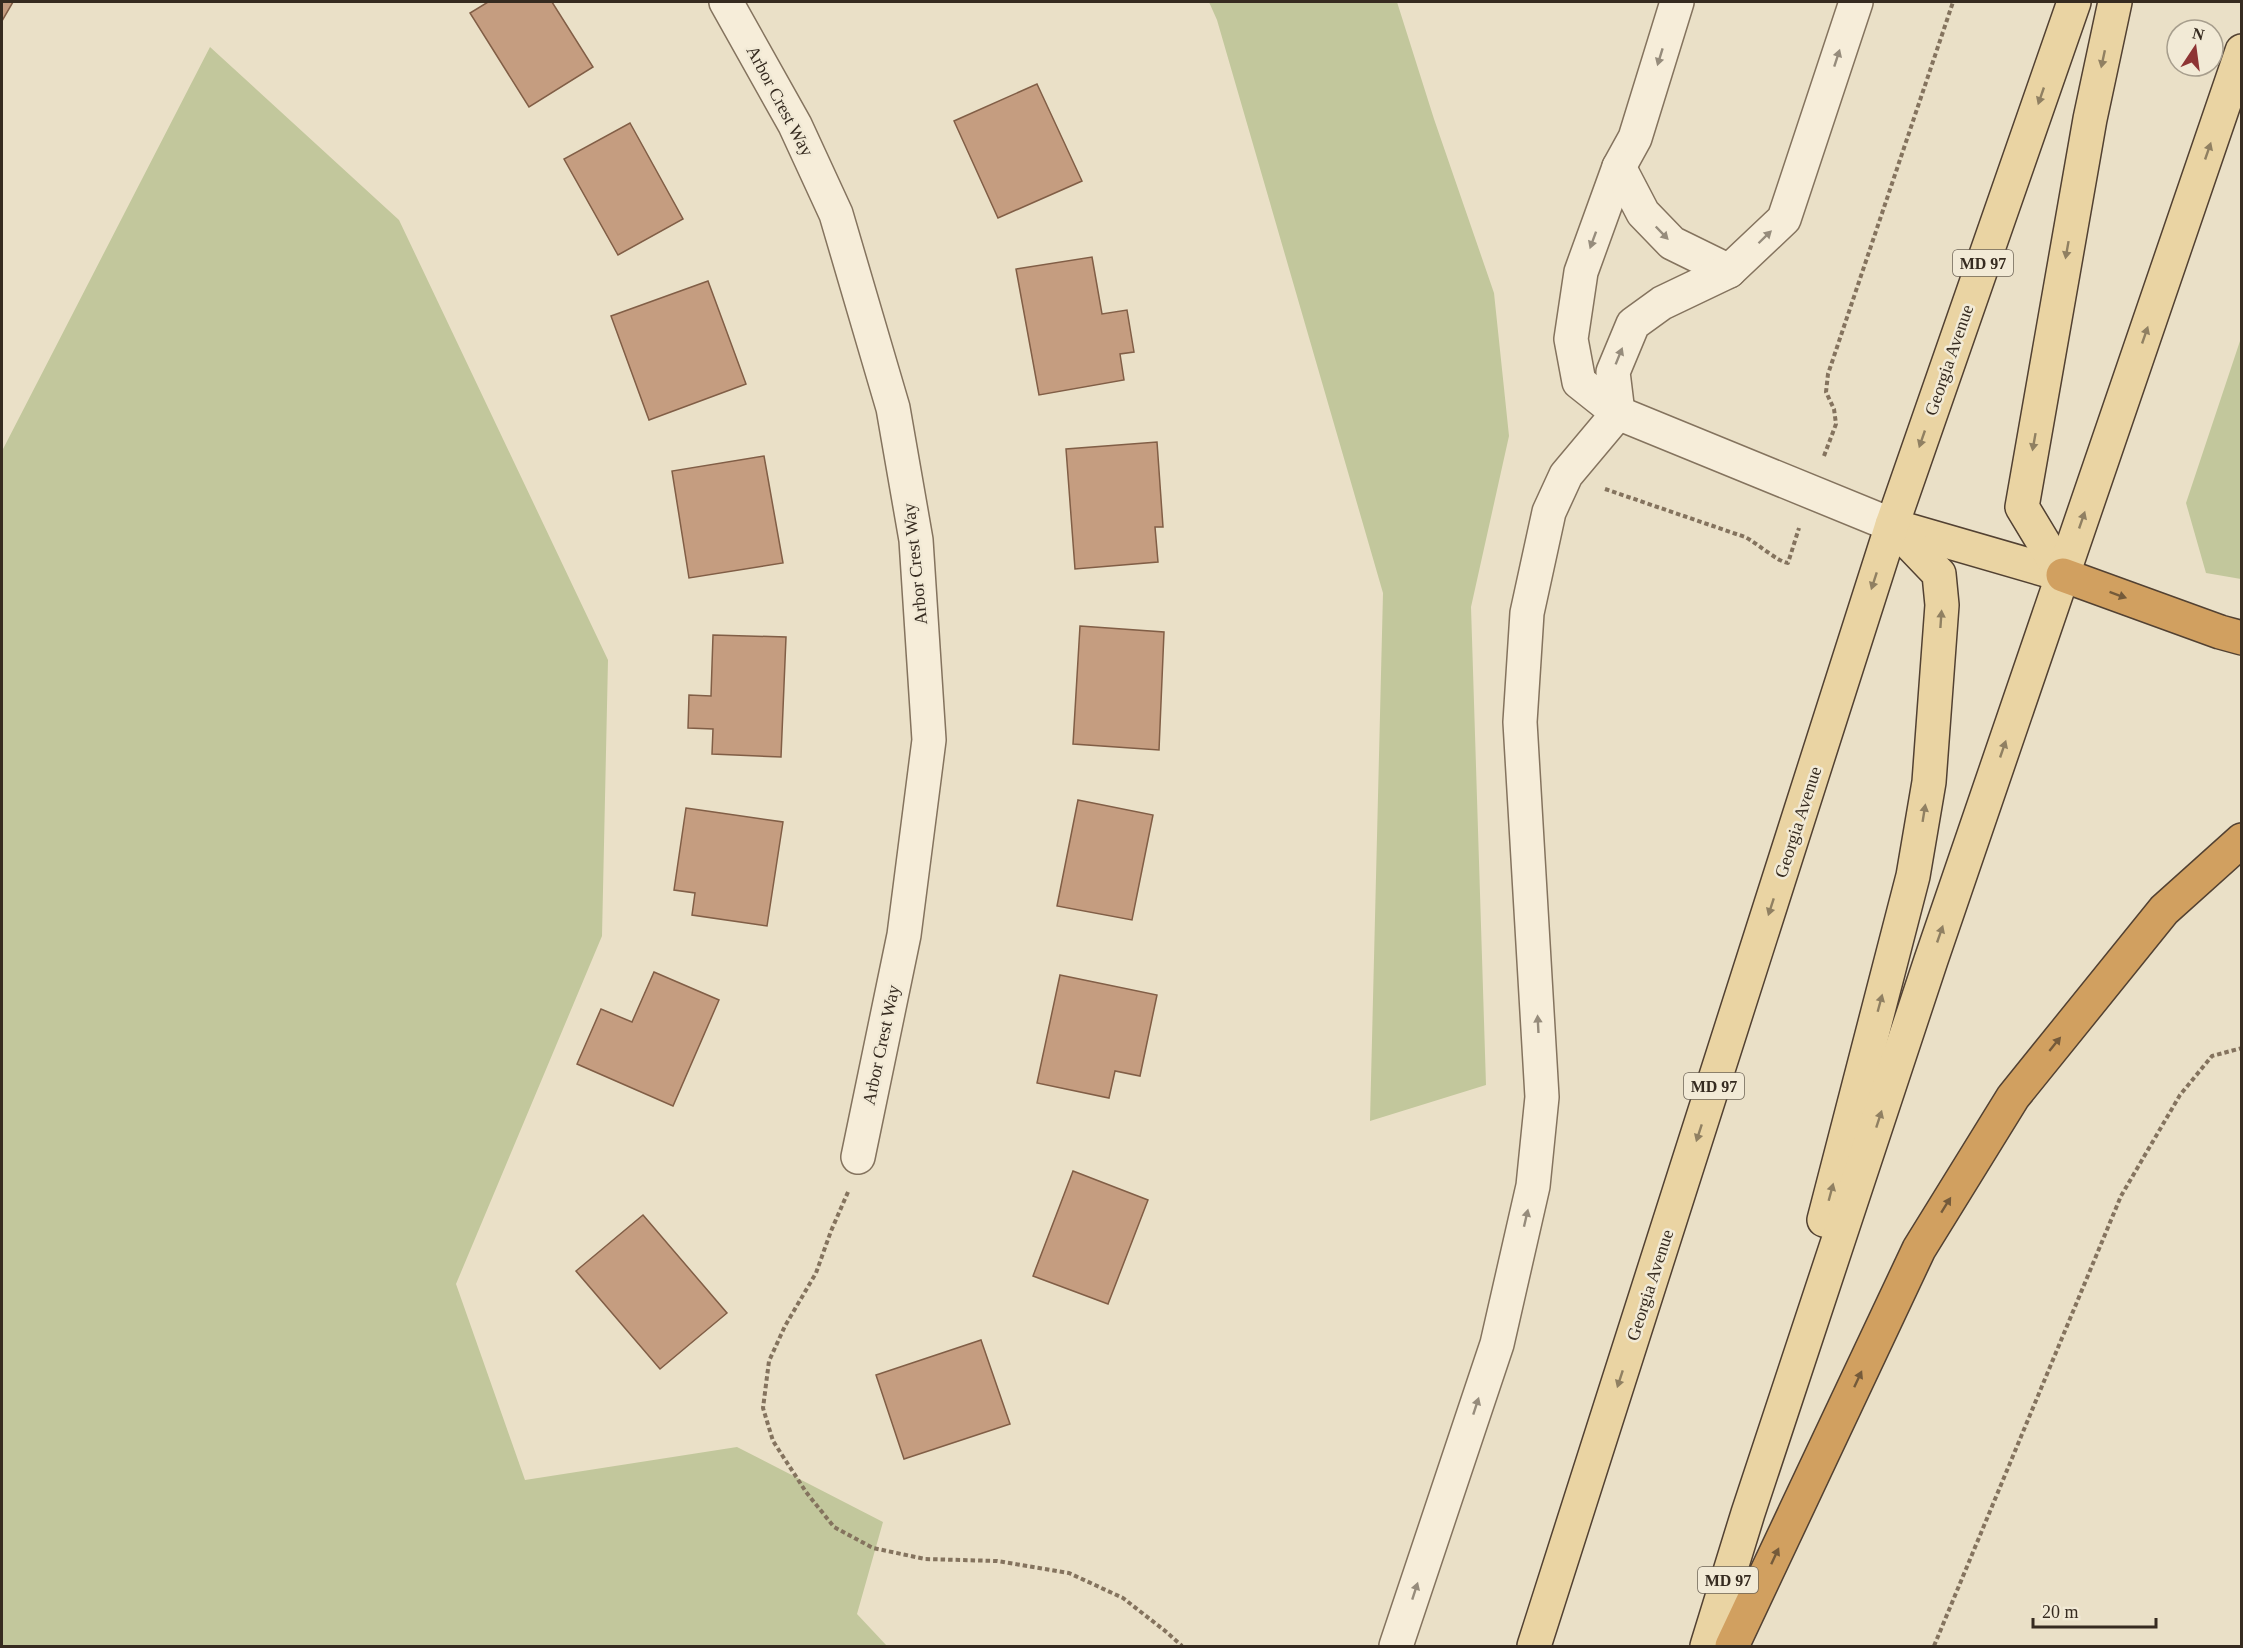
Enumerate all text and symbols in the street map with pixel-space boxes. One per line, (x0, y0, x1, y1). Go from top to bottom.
north arrow (2165, 18, 2225, 78)
text: N (2191, 24, 2206, 44)
street label: Arbor Crest Way (742, 42, 818, 160)
one-way arrow (1655, 48, 1664, 66)
one-way arrow (1833, 49, 1842, 67)
one-way arrow (2098, 49, 2107, 68)
one-way arrow (2036, 88, 2045, 106)
one-way arrow (2203, 142, 2213, 160)
one-way arrow (1655, 225, 1668, 240)
one-way arrow (1757, 230, 1772, 244)
one-way arrow (1588, 231, 1597, 249)
one-way arrow (2062, 241, 2071, 260)
road number: MD 97 (1953, 250, 2013, 276)
street label: Georgia Avenue (1921, 302, 1977, 418)
one-way arrow (2140, 326, 2150, 344)
one-way arrow (1614, 347, 1624, 365)
one-way arrow (1916, 430, 1926, 448)
one-way arrow (2029, 433, 2038, 452)
street label: Arbor Crest Way (899, 502, 931, 626)
one-way arrow (2077, 511, 2087, 529)
one-way arrow (1869, 572, 1878, 590)
one-way arrow (2109, 591, 2127, 601)
one-way arrow (1937, 610, 1946, 629)
one-way arrow (1999, 740, 2009, 758)
street label: Georgia Avenue (1771, 764, 1825, 880)
one-way arrow (1919, 804, 1928, 823)
one-way arrow (1766, 898, 1775, 916)
one-way arrow (1936, 925, 1946, 943)
street label: Arbor Crest Way (859, 983, 903, 1107)
one-way arrow (1876, 994, 1886, 1013)
one-way arrow (1534, 1014, 1543, 1033)
one-way arrow (2049, 1036, 2062, 1052)
road number: MD 97 (1684, 1073, 1744, 1099)
one-way arrow (1875, 1110, 1884, 1128)
one-way arrow (1693, 1124, 1703, 1142)
one-way arrow (1827, 1183, 1837, 1201)
one-way arrow (1941, 1197, 1952, 1213)
one-way arrow (1522, 1208, 1531, 1227)
street label: Georgia Avenue (1623, 1227, 1677, 1343)
one-way arrow (1853, 1369, 1863, 1387)
one-way arrow (1615, 1370, 1624, 1388)
one-way arrow (1472, 1397, 1481, 1415)
one-way arrow (1771, 1547, 1780, 1564)
road number: MD 97 (1698, 1567, 1758, 1593)
one-way arrow (1410, 1582, 1420, 1600)
scale bar (2033, 1591, 2156, 1629)
text: 20 m (2042, 1602, 2079, 1622)

